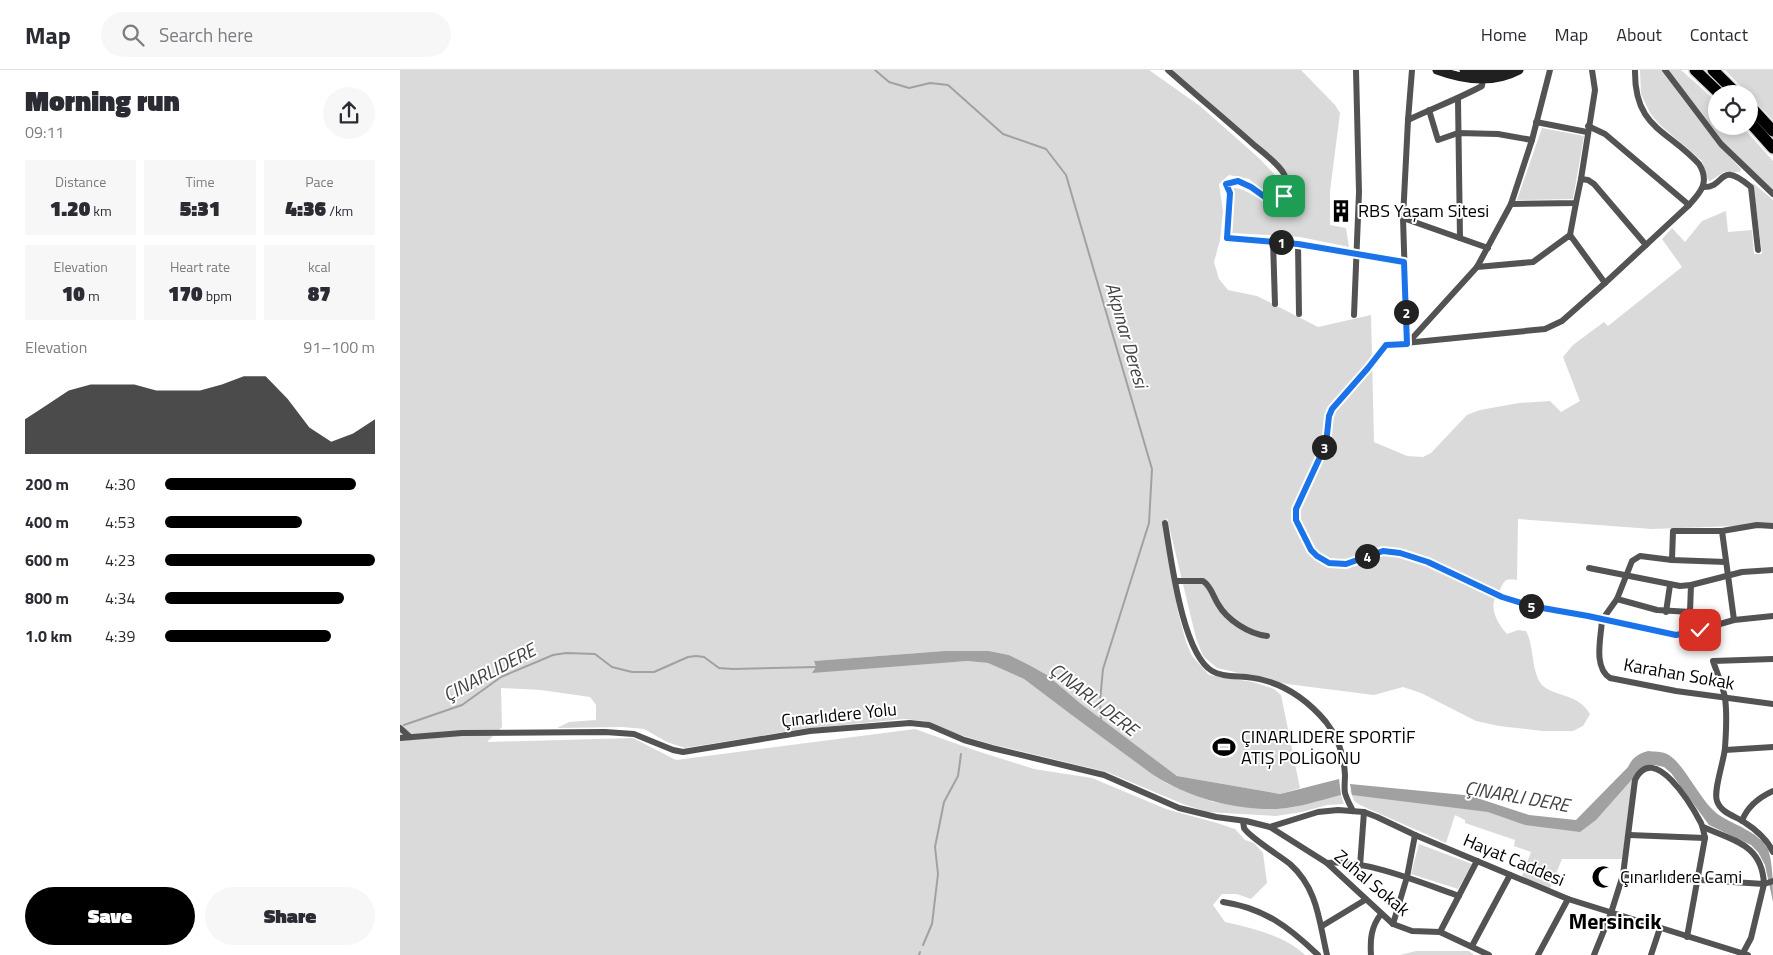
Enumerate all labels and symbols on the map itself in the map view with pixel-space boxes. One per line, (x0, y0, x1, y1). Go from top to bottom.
pin (1263, 175, 1305, 217)
place label: RBS Yaşam Sitesi (1358, 197, 1489, 224)
building icon: RBS Yaşam Sitesi (1328, 198, 1354, 224)
pin: 1 (1268, 230, 1294, 254)
water label: Akpınar Deresi (1099, 279, 1157, 393)
pin: 2 (1394, 300, 1418, 324)
pin: 3 (1312, 434, 1336, 460)
pin: 4 (1354, 544, 1380, 568)
pin: 5 (1518, 594, 1544, 618)
pin (1679, 609, 1721, 651)
water label: ÇINARLIDERE (437, 634, 542, 708)
street label: Karahan Sokak (1621, 650, 1737, 697)
water label: ÇINARLI DERE (1044, 655, 1147, 744)
street label: Çınarlıdere Yolu (780, 695, 898, 734)
place label: ÇINARLIDERE SPORTİF ATIŞ POLİGONU (1241, 723, 1415, 771)
sports icon: ÇINARLIDERE SPORTİF ATIŞ POLİGONU (1211, 734, 1237, 760)
water label: ÇINARLI DERE (1463, 772, 1574, 819)
street label: Hayat Caddesi (1459, 826, 1569, 893)
street label: Zuhal Sokak (1329, 843, 1416, 923)
place label: Çınarlıdere Cami (1620, 863, 1742, 890)
mosque icon: Çınarlıdere Cami (1590, 864, 1616, 890)
district label: Mersincik (1568, 904, 1662, 938)

